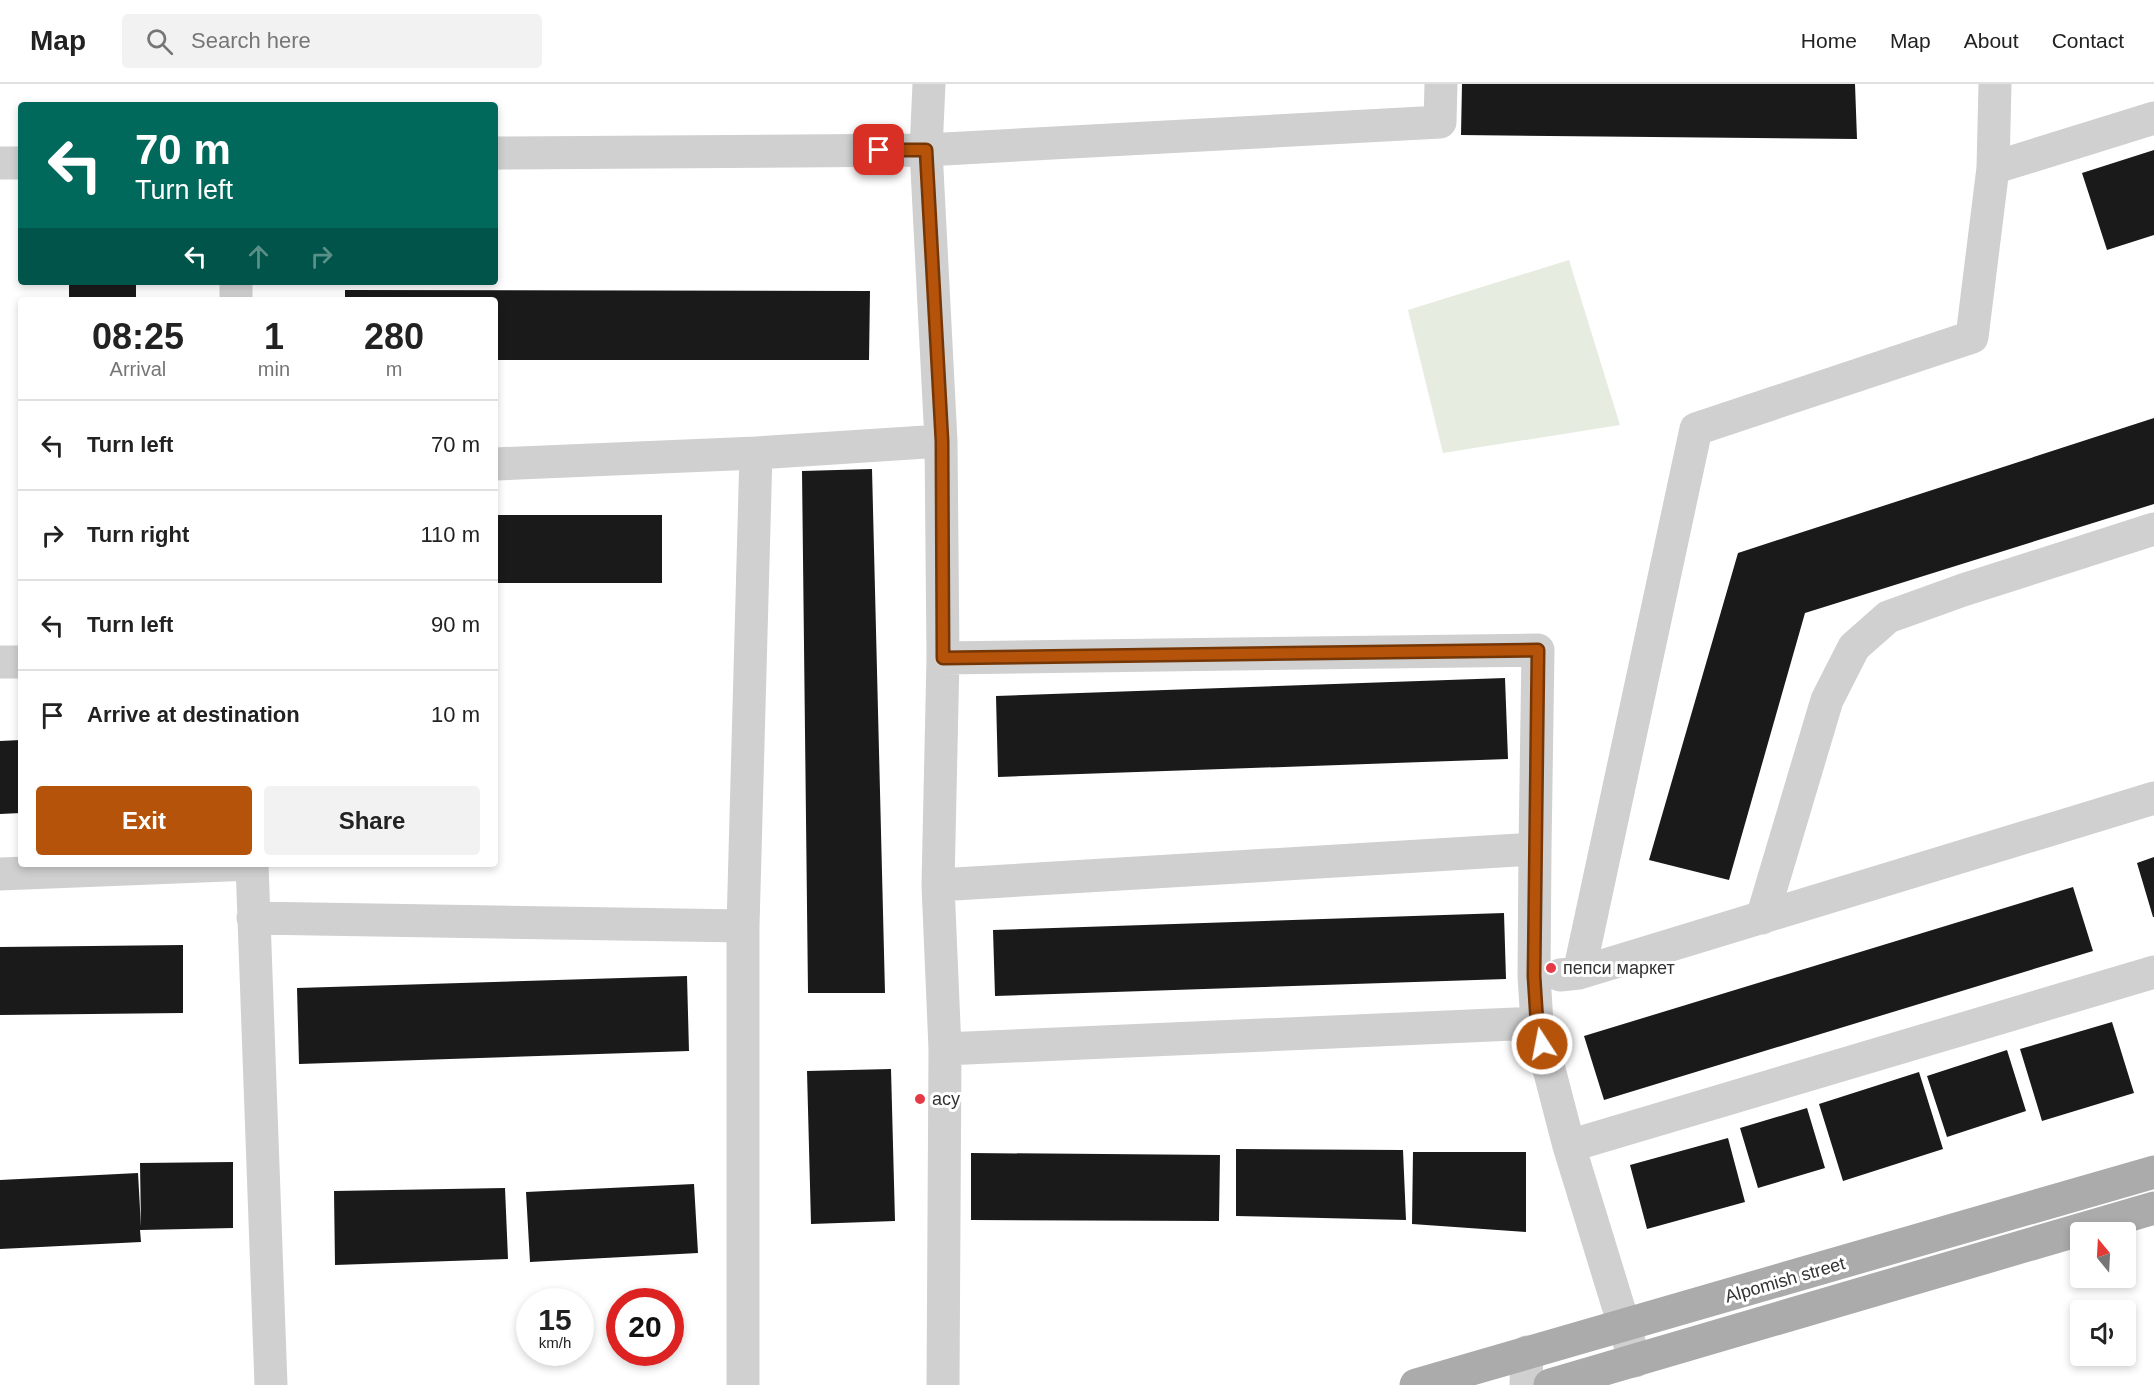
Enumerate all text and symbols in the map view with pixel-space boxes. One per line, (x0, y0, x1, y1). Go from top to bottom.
search box (122, 14, 542, 68)
text: Map (30, 25, 86, 56)
icon: search (143, 25, 176, 58)
text: Search here (191, 28, 311, 53)
text: Home (1801, 29, 1857, 52)
text: Map (1890, 29, 1931, 52)
text: About (1964, 29, 2019, 52)
text: Contact (2052, 29, 2124, 52)
pin (853, 124, 904, 175)
icon: left (36, 126, 114, 204)
text: 70 m (135, 126, 231, 173)
icon: arrive (862, 133, 895, 166)
text: Turn left (135, 175, 233, 205)
icon: left (179, 240, 212, 273)
icon: ahead (242, 240, 275, 273)
icon: right (305, 240, 338, 273)
text: 08:25 (92, 316, 184, 357)
text: 1 (264, 316, 284, 357)
text: 280 (364, 316, 424, 357)
text: Arrival (110, 358, 166, 380)
text: min (258, 358, 290, 380)
text: m (386, 358, 402, 380)
icon: left (36, 429, 69, 462)
text: Turn left (87, 432, 173, 457)
text: 70 m (431, 432, 480, 457)
icon: right (36, 519, 69, 552)
text: Turn right (87, 522, 189, 547)
text: 110 m (420, 522, 480, 547)
icon: left (36, 609, 69, 642)
text: Turn left (87, 612, 173, 637)
text: 90 m (431, 612, 480, 637)
icon: arrive (36, 699, 69, 732)
text: Arrive at destination (87, 702, 300, 727)
text: 10 m (431, 702, 480, 727)
button: Exit (36, 786, 252, 855)
button: Share (264, 786, 480, 855)
place label: пепси маркет (1563, 958, 1675, 978)
marker: пепси маркет (1544, 961, 1558, 975)
position arrow (1510, 1012, 1574, 1076)
place label: асу (932, 1089, 960, 1109)
marker: асу (913, 1092, 927, 1106)
north arrow (2070, 1222, 2136, 1288)
map controls (2070, 1222, 2136, 1366)
street label: Alpomish street (1723, 1253, 1847, 1307)
speed limit sign: 20 (606, 1288, 684, 1366)
button: sound (2070, 1300, 2136, 1366)
text: 15 (538, 1303, 572, 1336)
text: km/h (539, 1334, 571, 1351)

